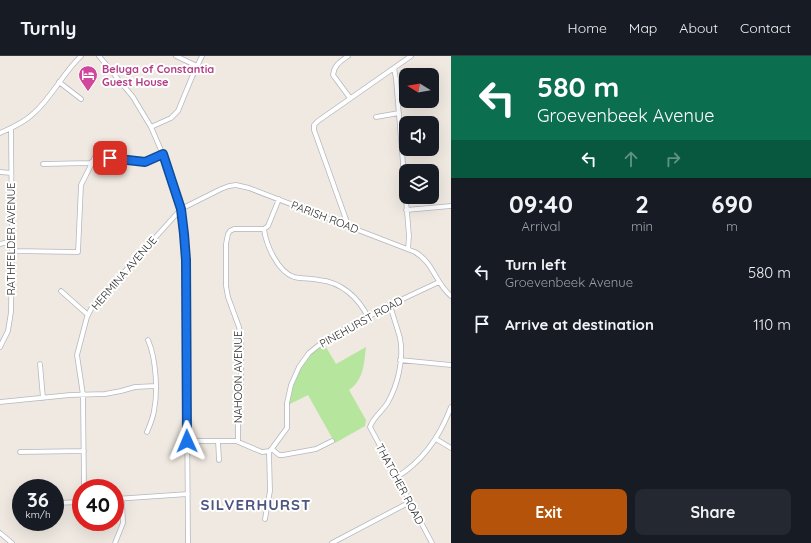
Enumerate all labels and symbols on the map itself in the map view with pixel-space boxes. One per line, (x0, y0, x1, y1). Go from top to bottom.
place label: Beluga of Constantia Guest House (102, 62, 214, 89)
hotel icon: Beluga of Constantia Guest House (77, 64, 99, 92)
north arrow (399, 68, 439, 108)
pin (93, 141, 127, 175)
street label: RATHFELDER AVENUE (4, 182, 18, 296)
street label: PARISH ROAD (289, 198, 361, 236)
street label: HERMINA AVENUE (88, 233, 160, 313)
street label: PINEHURST ROAD (317, 293, 405, 351)
street label: NAHOON AVENUE (231, 331, 245, 423)
position arrow (166, 420, 208, 462)
street label: THATCHER ROAD (373, 441, 427, 527)
speed limit sign: 40 (72, 479, 124, 531)
district label: SILVERHURST (201, 495, 311, 514)

